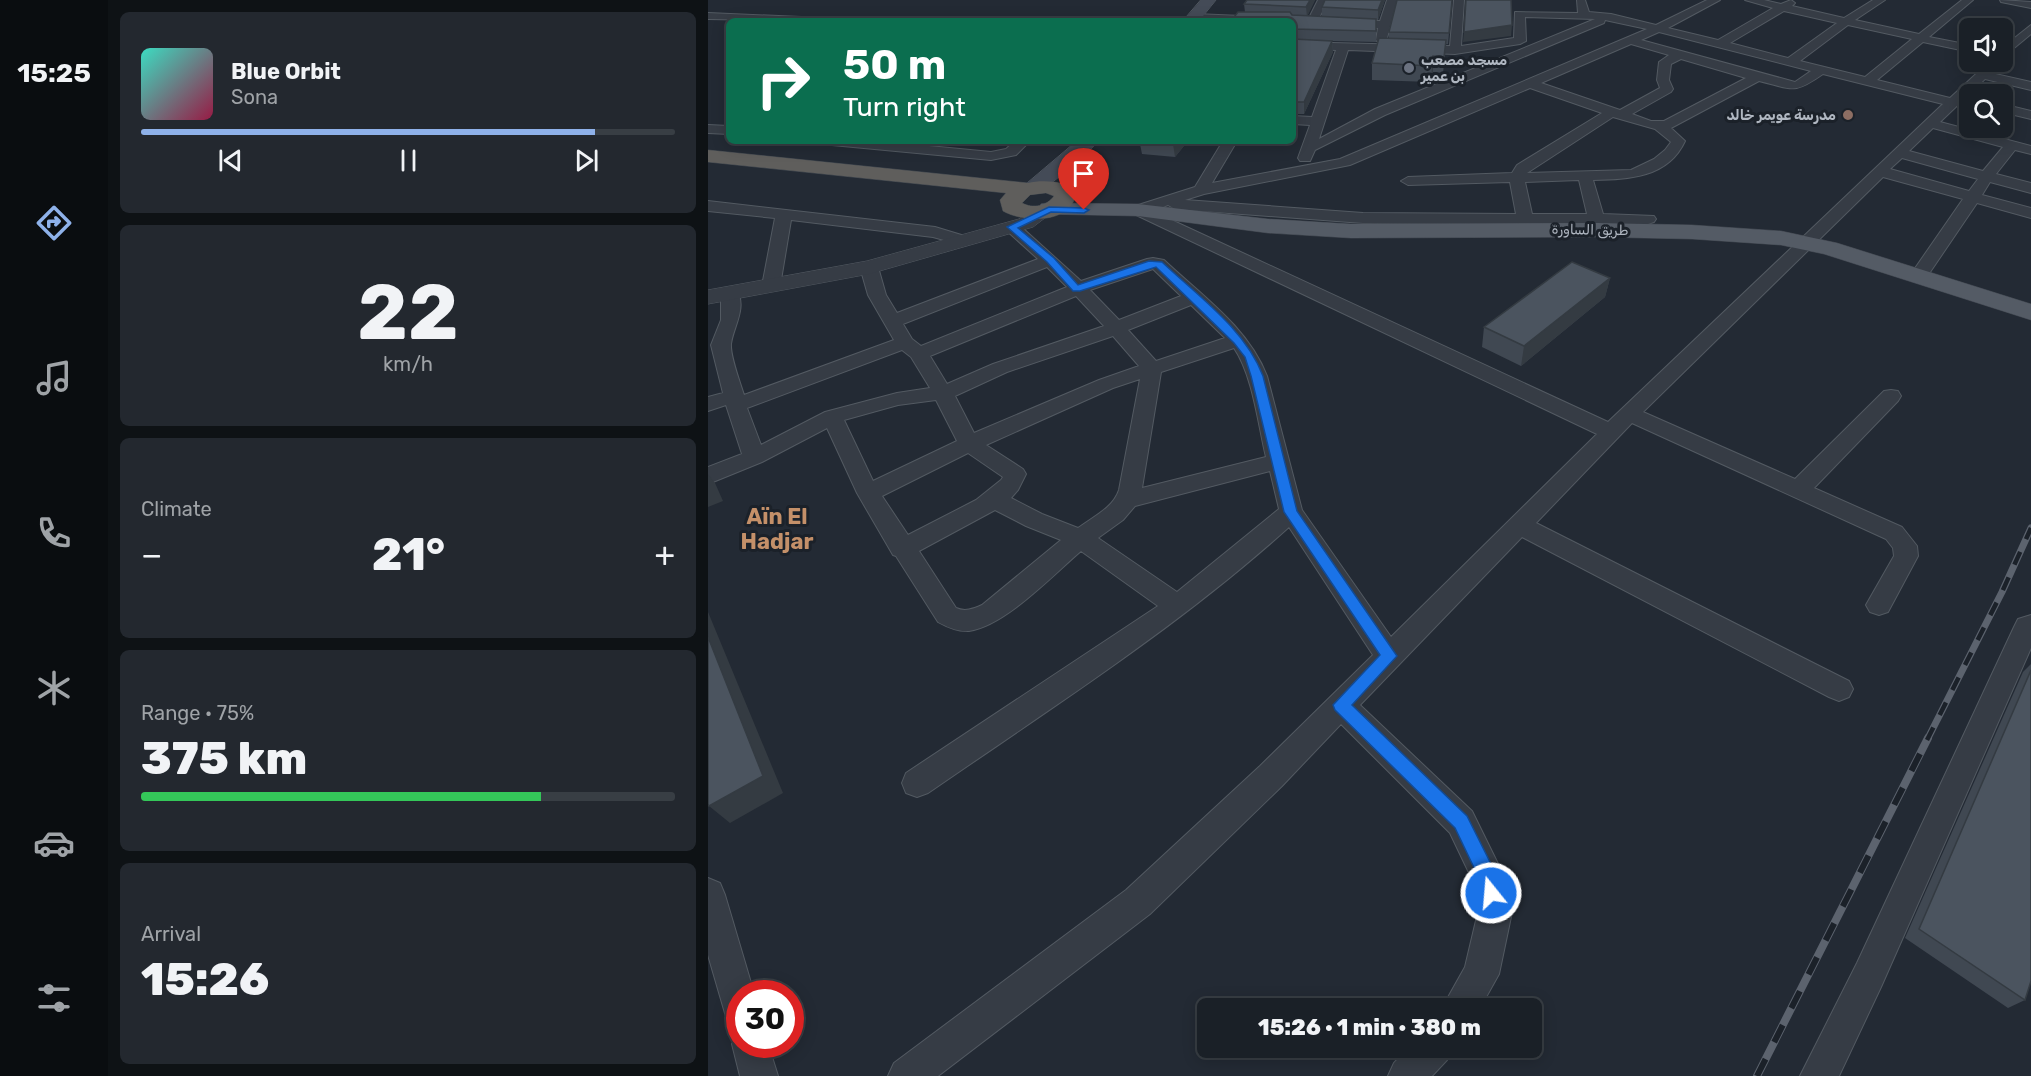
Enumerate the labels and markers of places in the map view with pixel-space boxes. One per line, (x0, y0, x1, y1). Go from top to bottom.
place label: مسجد مصعب بن عمير (1420, 52, 1507, 85)
marker: مسجد مصعب بن عمير (1402, 61, 1416, 75)
place label: مدرسة عويمر خالد (1726, 107, 1836, 124)
marker: مدرسة عويمر خالد (1841, 108, 1855, 122)
pin (1058, 148, 1109, 210)

